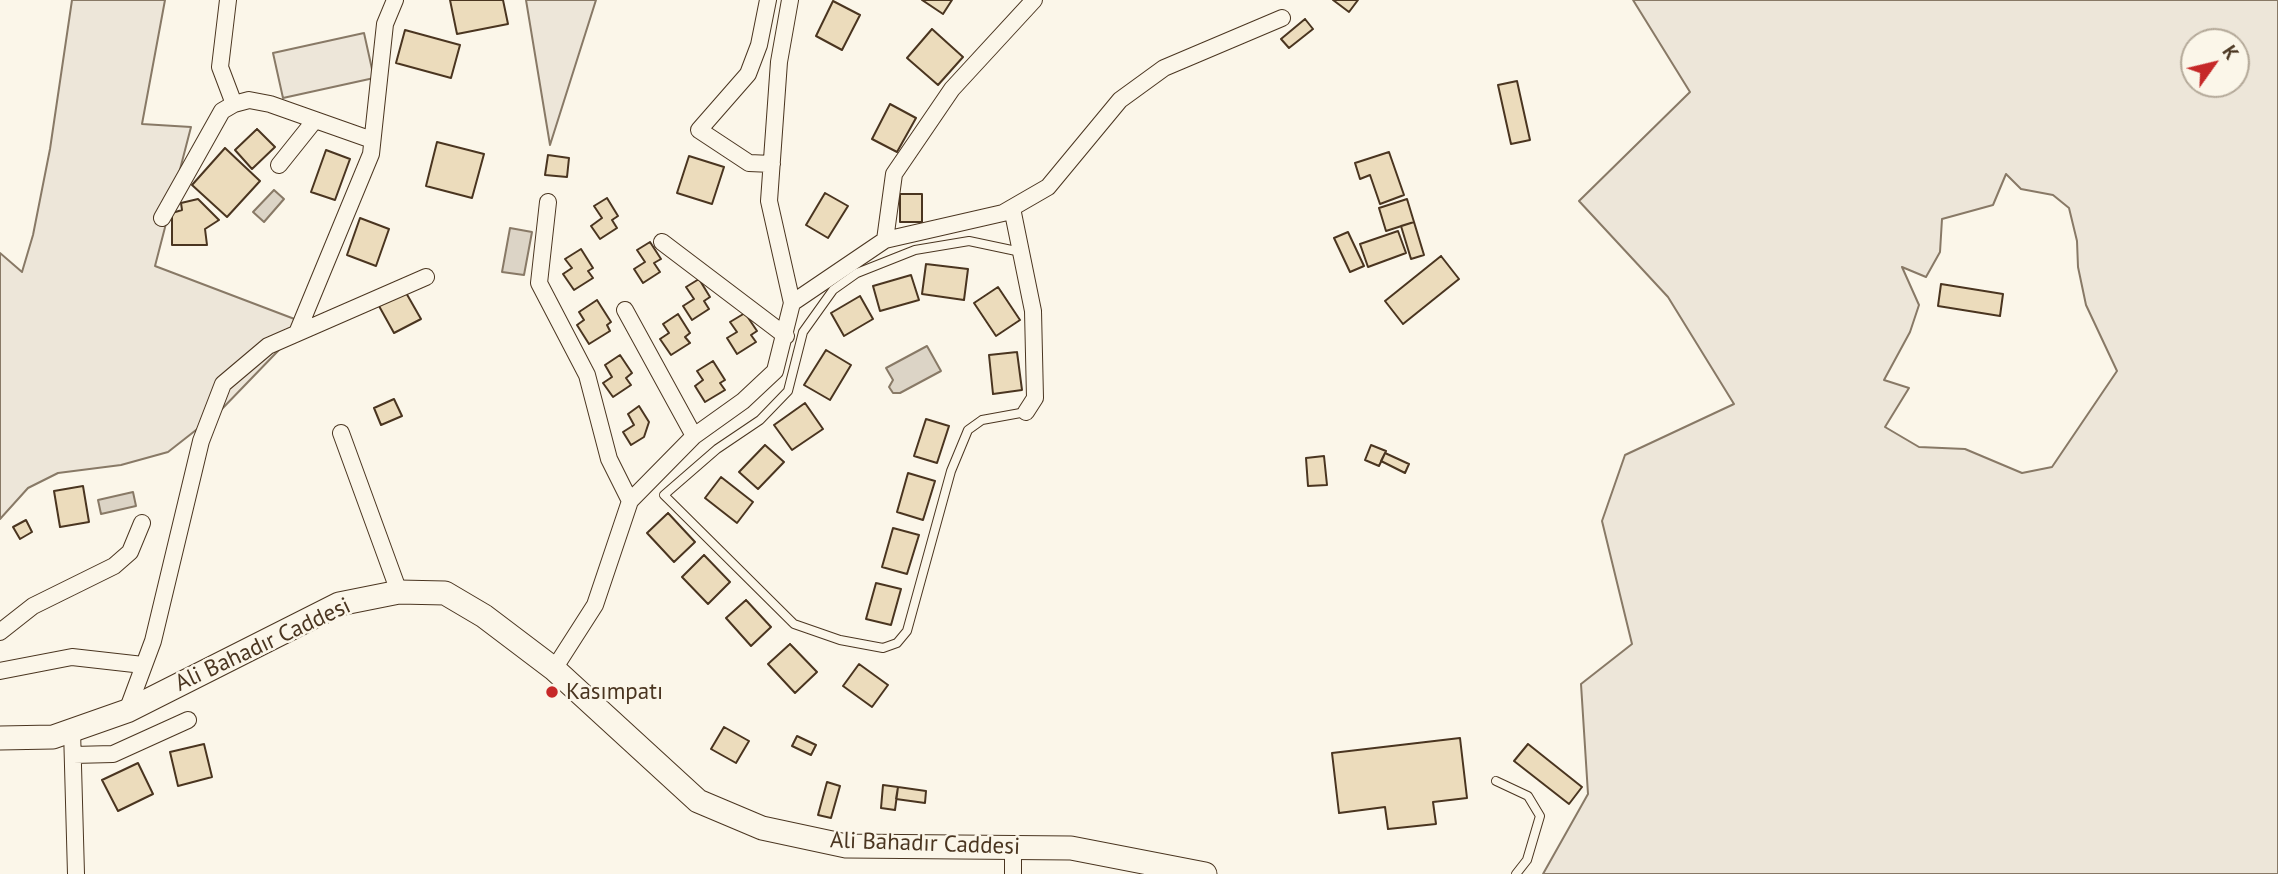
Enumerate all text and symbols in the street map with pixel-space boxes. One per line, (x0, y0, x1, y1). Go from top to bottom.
north arrow (2180, 28, 2250, 98)
text: K (2218, 41, 2244, 64)
street label: Ali Bahadır Caddesi (171, 592, 355, 698)
place label: Kasımpatı (566, 678, 663, 706)
marker: Kasımpatı (544, 684, 560, 700)
street label: Ali Bahadır Caddesi (829, 827, 1021, 861)

